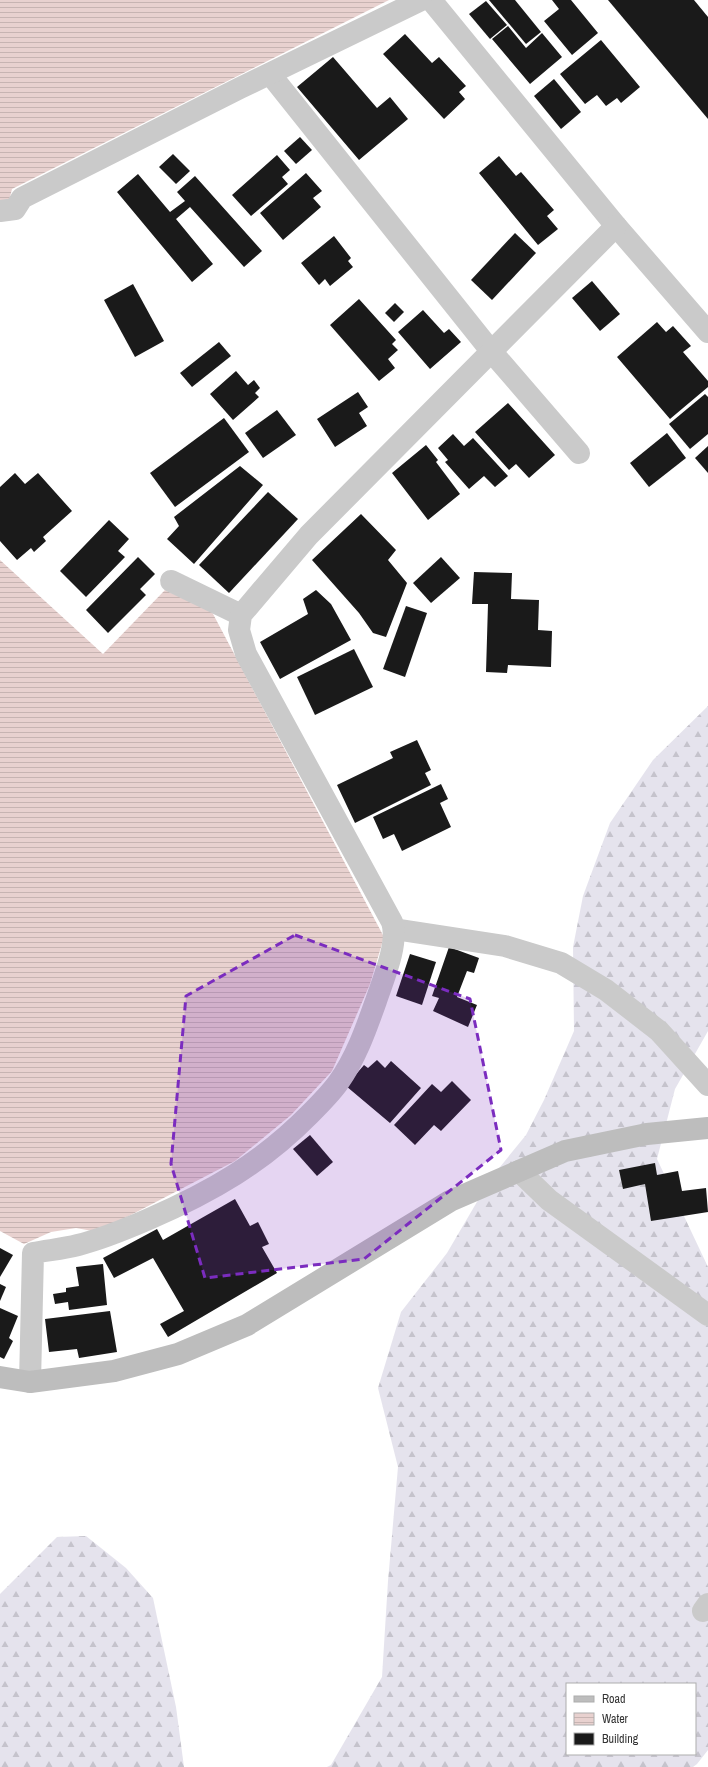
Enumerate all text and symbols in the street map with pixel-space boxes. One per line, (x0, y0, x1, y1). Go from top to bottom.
legend (566, 1683, 696, 1755)
text: Road (602, 1691, 626, 1707)
text: Water (602, 1711, 629, 1727)
text: Building (602, 1731, 639, 1747)

